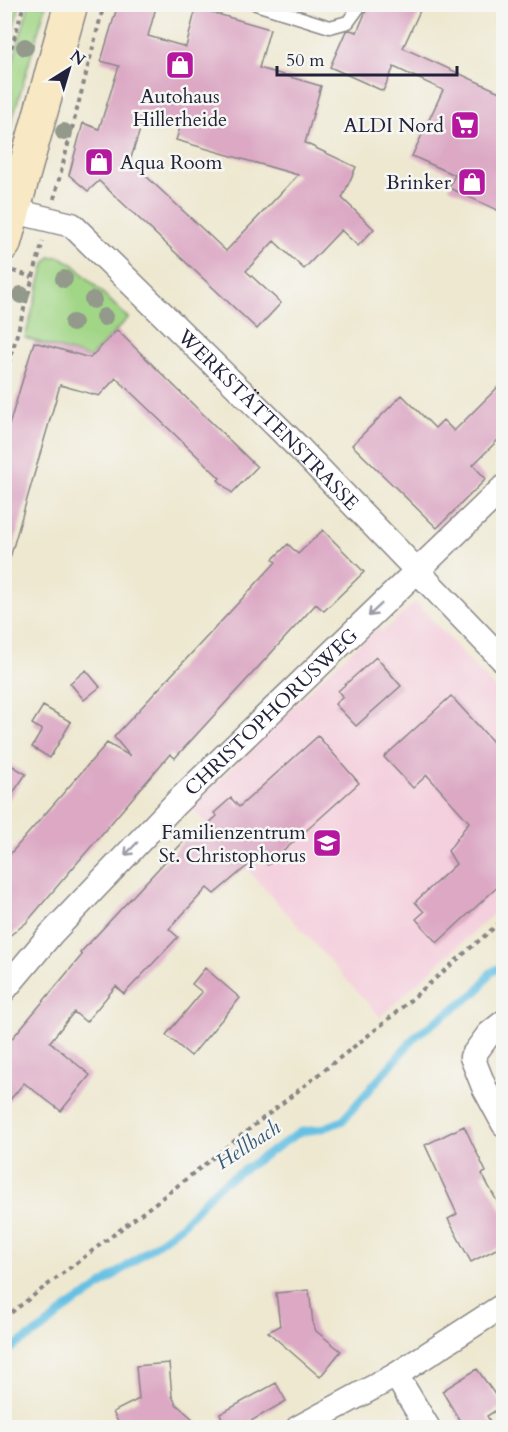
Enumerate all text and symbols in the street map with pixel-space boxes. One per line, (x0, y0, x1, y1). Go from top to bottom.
north arrow (39, 39, 99, 99)
scale bar (277, 39, 457, 77)
text: N (65, 45, 90, 71)
text: 50 m (286, 48, 325, 73)
shop icon: Autohaus Hillerheide (164, 49, 196, 81)
place label: Autohaus Hillerheide (133, 83, 227, 133)
supermarket icon: ALDI Nord (449, 109, 481, 141)
place label: ALDI Nord (343, 112, 444, 139)
shop icon: Aqua Room (83, 146, 115, 178)
place label: Aqua Room (120, 149, 222, 176)
shop icon: Brinker (456, 166, 488, 198)
place label: Brinker (386, 169, 452, 196)
street label: WERKSTÄTTENSTRASSE (171, 322, 365, 516)
one-way arrow (368, 602, 383, 617)
street label: CHRISTOPHORUSWEG (178, 622, 364, 801)
place label: Familienzentrum St. Christophorus (159, 819, 306, 869)
school or university icon: Familienzentrum St. Christophorus (311, 827, 343, 859)
one-way arrow (124, 842, 139, 857)
water label: Hellbach (210, 1113, 286, 1177)

